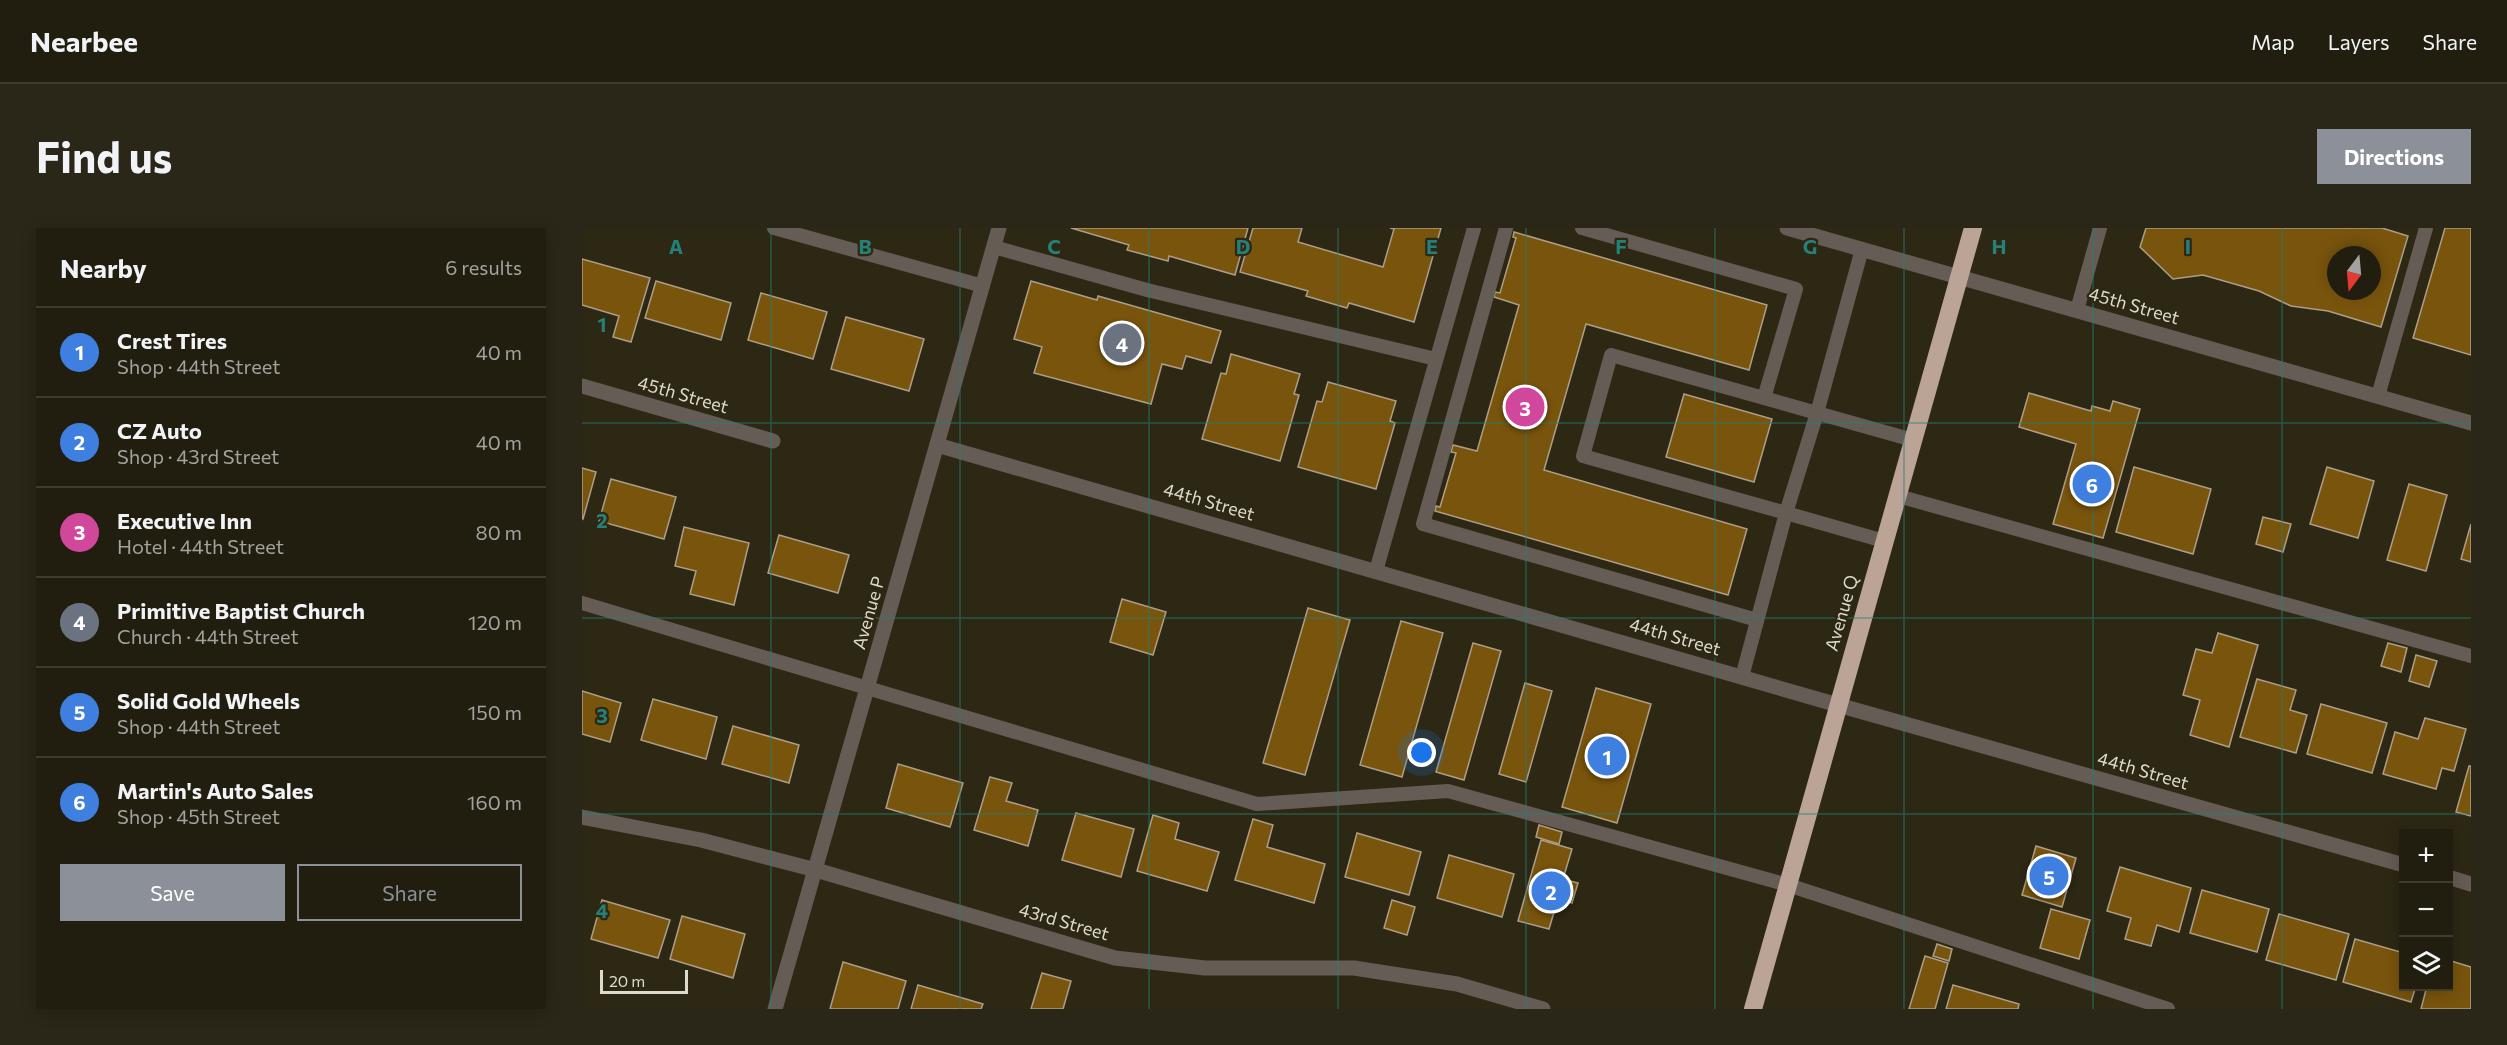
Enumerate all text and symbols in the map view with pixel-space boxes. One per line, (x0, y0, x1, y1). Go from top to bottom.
text: Nearbee (30, 24, 138, 58)
text: Map (2251, 29, 2295, 54)
text: Layers (2328, 29, 2390, 54)
text: Share (2423, 29, 2477, 54)
button: Directions (2317, 129, 2471, 184)
text: Find us (36, 130, 172, 182)
text: A (669, 234, 683, 258)
text: B (858, 234, 872, 258)
text: C (1047, 234, 1061, 258)
text: D (1236, 234, 1250, 258)
text: E (1426, 234, 1438, 258)
text: F (1615, 234, 1627, 258)
text: G (1803, 234, 1817, 258)
text: H (1992, 234, 2007, 258)
text: I (2185, 234, 2191, 258)
north arrow (2327, 246, 2381, 300)
text: Nearby (60, 252, 147, 283)
text: 6 results (445, 255, 522, 279)
street label: 45th Street (2086, 282, 2182, 328)
text: 1 (597, 312, 607, 336)
pin: 4 (1102, 320, 1142, 366)
text: Crest Tires (117, 327, 227, 354)
text: 1 (75, 340, 84, 364)
text: 40 m (476, 340, 522, 364)
text: Shop · 44th Street (117, 354, 280, 378)
street label: 45th Street (635, 371, 731, 417)
pin: 3 (1506, 384, 1544, 429)
text: CZ Auto (117, 417, 202, 444)
text: 2 (74, 430, 85, 454)
text: 40 m (476, 430, 522, 454)
text: Shop · 43rd Street (117, 444, 279, 468)
pin: 6 (2072, 462, 2112, 506)
street label: 44th Street (1161, 478, 1257, 525)
text: Executive Inn (117, 507, 252, 534)
text: 2 (596, 508, 608, 532)
text: 3 (74, 520, 85, 544)
text: 80 m (476, 520, 522, 544)
text: Hotel · 44th Street (117, 534, 284, 558)
street label: Avenue Q (1820, 572, 1862, 653)
street label: Avenue P (847, 574, 889, 652)
text: Primitive Baptist Church (117, 597, 365, 624)
text: 4 (73, 610, 86, 634)
text: 120 m (468, 610, 522, 634)
street label: 44th Street (1627, 613, 1723, 660)
text: Church · 44th Street (117, 624, 299, 648)
text: Solid Gold Wheels (117, 687, 300, 714)
text: 5 (74, 700, 85, 724)
text: 150 m (468, 700, 522, 724)
text: 3 (596, 703, 608, 727)
text: Shop · 44th Street (117, 714, 280, 738)
pin: 1 (1588, 734, 1626, 778)
your location (1407, 738, 1436, 767)
street label: 44th Street (2095, 747, 2191, 794)
text: Martin's Auto Sales (117, 777, 314, 804)
text: 6 (73, 790, 86, 814)
text: 160 m (467, 790, 522, 814)
text: Shop · 45th Street (117, 804, 280, 828)
map controls (2399, 829, 2453, 991)
button: + (2399, 829, 2453, 883)
pin: 5 (2030, 854, 2068, 898)
button: Save (60, 864, 285, 921)
button: Share (297, 864, 522, 921)
pin: 2 (1532, 868, 1570, 914)
button: − (2399, 883, 2453, 937)
text: 4 (596, 898, 608, 922)
street label: 43rd Street (1017, 898, 1112, 944)
button: layers (2399, 937, 2453, 991)
scale bar (600, 967, 688, 994)
text: 20 m (609, 971, 645, 990)

